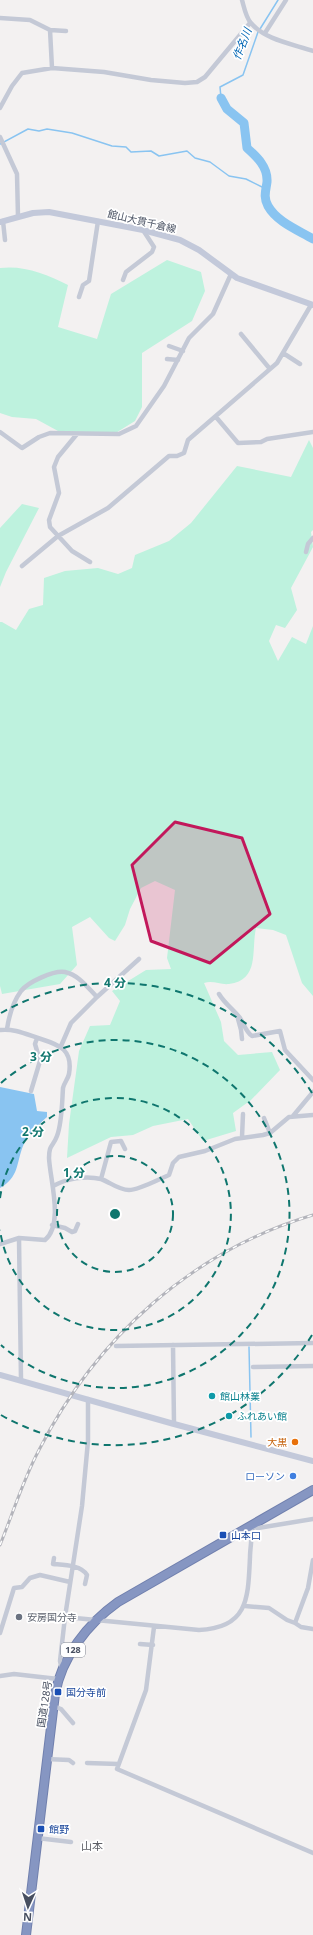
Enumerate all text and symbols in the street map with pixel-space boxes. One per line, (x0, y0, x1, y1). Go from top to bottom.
water label: 作名川 (229, 25, 255, 62)
street label: 館山大貫千倉線 (106, 206, 178, 236)
text: 4 分 (104, 974, 126, 991)
text: 3 分 (30, 1048, 52, 1065)
text: 2 分 (22, 1123, 44, 1140)
text: 1 分 (63, 1164, 85, 1181)
centre of rings (108, 1207, 122, 1221)
place label: 館山林業 (220, 1389, 260, 1403)
marker: 館山林業 (207, 1391, 217, 1401)
place label: ふれあい館 (237, 1409, 287, 1423)
marker: ふれあい館 (224, 1411, 234, 1421)
place label: 大黒 (267, 1435, 287, 1449)
marker: 大黒 (290, 1437, 300, 1447)
place label: ローソン (245, 1469, 285, 1483)
marker: ローソン (288, 1471, 298, 1481)
place label: 山本口 (231, 1528, 261, 1542)
marker: 山本口 (218, 1530, 228, 1540)
place label: 安房国分寺 (27, 1610, 77, 1624)
marker: 安房国分寺 (14, 1612, 24, 1622)
road number: 128 (61, 1643, 85, 1657)
street label: 国道128号 (33, 1680, 55, 1728)
place label: 国分寺前 (66, 1685, 106, 1699)
marker: 国分寺前 (53, 1687, 63, 1697)
place label: 館野 (49, 1822, 69, 1836)
marker: 館野 (36, 1824, 46, 1834)
district label: 山本 (81, 1838, 103, 1853)
north arrow (8, 1887, 48, 1927)
text: N (23, 1910, 32, 1925)

